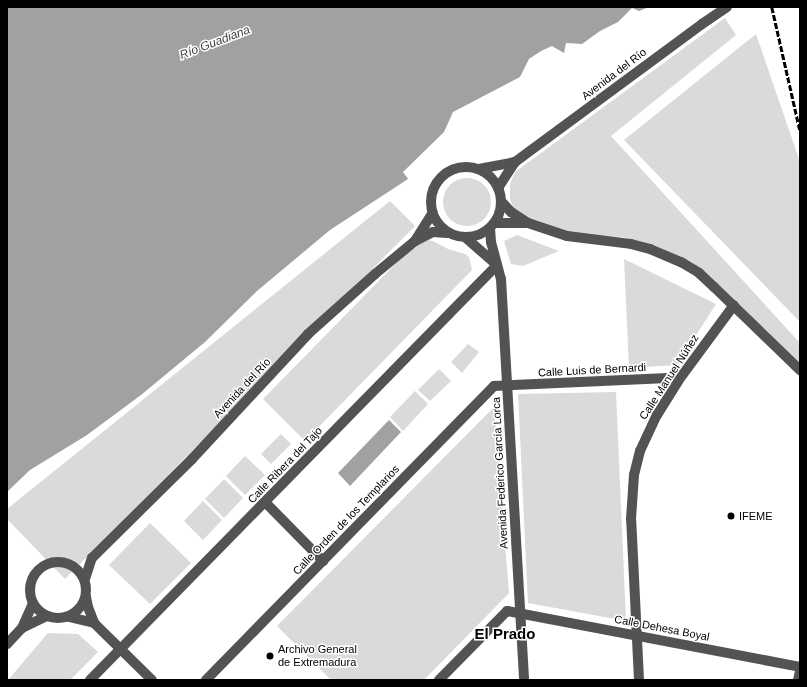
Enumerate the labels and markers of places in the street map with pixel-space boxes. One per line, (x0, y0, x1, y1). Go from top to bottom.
place label: IFEME (739, 509, 773, 523)
marker: IFEME (726, 511, 736, 521)
place label: Archivo General de Extremadura (278, 643, 357, 669)
marker: Archivo General de Extremadura (265, 651, 275, 661)

